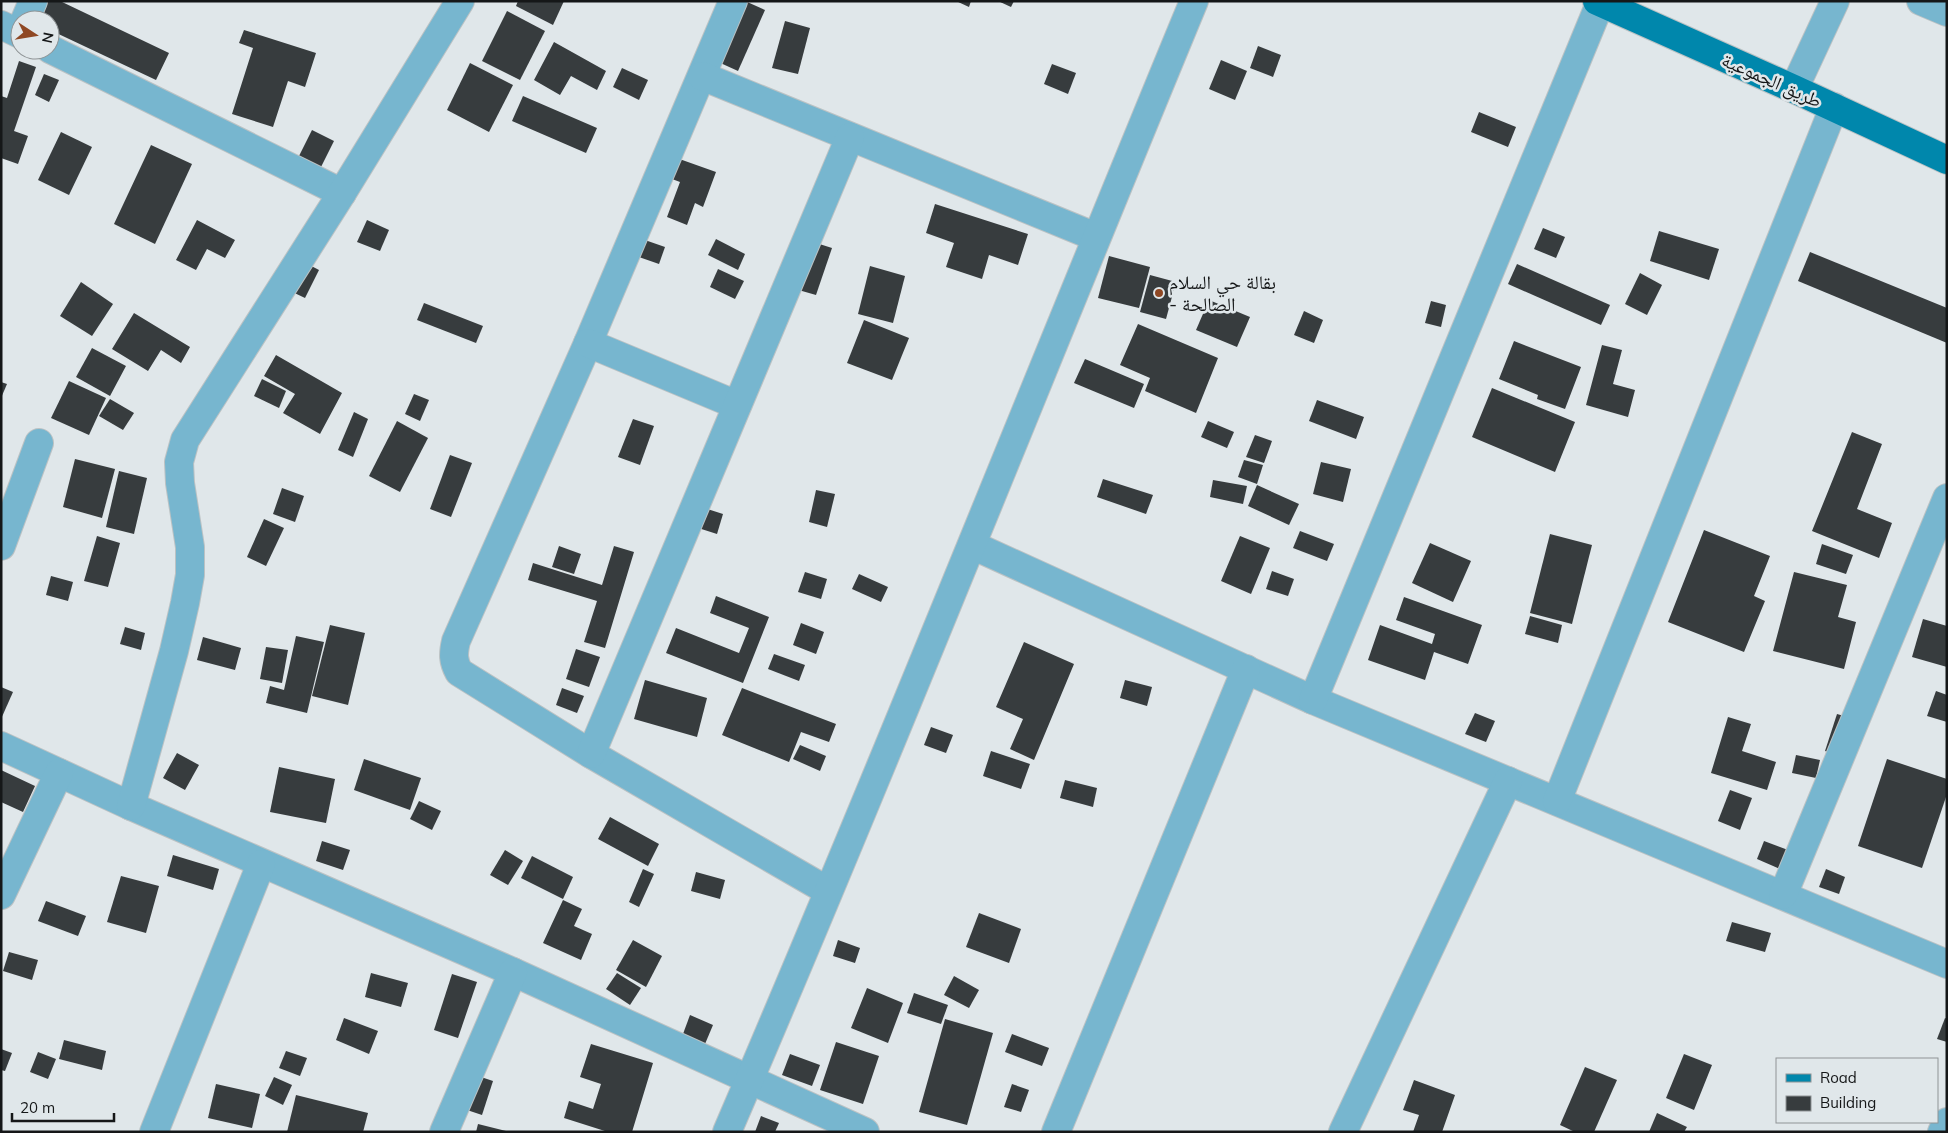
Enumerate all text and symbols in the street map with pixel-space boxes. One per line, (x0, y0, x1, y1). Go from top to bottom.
north arrow (10, 10, 60, 60)
text: N (38, 31, 58, 45)
street label: طريق الجموعية (1718, 47, 1826, 113)
place label: بقالة حي السلام - الصالحة (1169, 270, 1276, 316)
marker: بقالة حي السلام - الصالحة (1153, 287, 1165, 299)
legend (1776, 1058, 1938, 1123)
text: Road (1820, 1068, 1857, 1087)
scale bar (12, 1090, 115, 1122)
text: Building (1820, 1093, 1876, 1112)
text: 20 m (20, 1098, 55, 1117)

